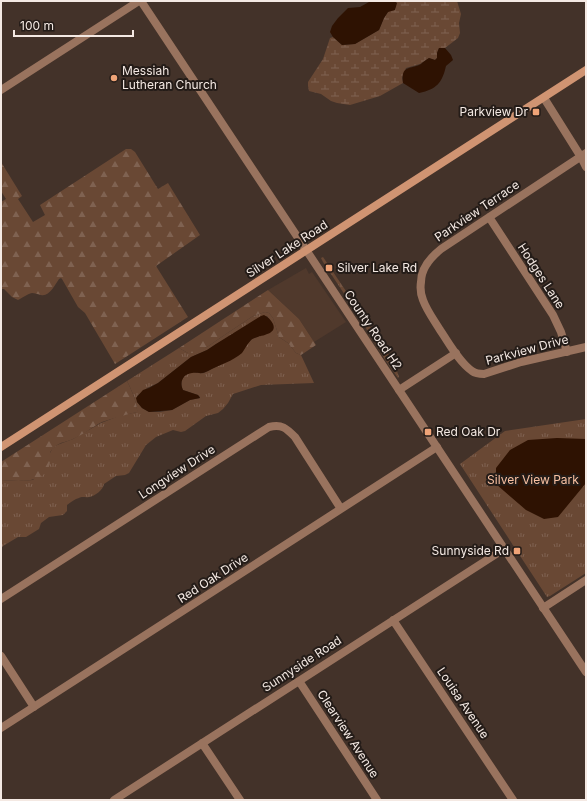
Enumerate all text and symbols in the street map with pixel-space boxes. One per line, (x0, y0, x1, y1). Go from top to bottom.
scale bar (14, 12, 133, 38)
text: 100 m (20, 18, 54, 33)
place label: Messiah Lutheran Church (122, 63, 217, 92)
marker: Messiah Lutheran Church (109, 73, 119, 83)
place label: Parkview Dr (460, 104, 528, 119)
marker: Parkview Dr (531, 107, 541, 117)
street label: Parkview Terrace (432, 177, 522, 244)
street label: Silver Lake Road (243, 217, 330, 281)
street label: Hodges Lane (515, 240, 568, 311)
place label: Silver Lake Rd (337, 260, 417, 275)
marker: Silver Lake Rd (324, 263, 334, 273)
street label: County Road H2 (341, 287, 406, 372)
street label: Parkview Drive (484, 331, 570, 368)
place label: Red Oak Dr (436, 424, 501, 439)
marker: Red Oak Dr (423, 427, 433, 437)
street label: Longview Drive (136, 441, 218, 502)
park label: Silver View Park (487, 472, 579, 487)
place label: Sunnyside Rd (432, 543, 509, 558)
marker: Sunnyside Rd (512, 546, 522, 556)
street label: Red Oak Drive (175, 549, 251, 606)
street label: Sunnyside Road (259, 632, 344, 695)
street label: Louisa Avenue (434, 664, 493, 741)
street label: Clearview Avenue (314, 687, 382, 781)

